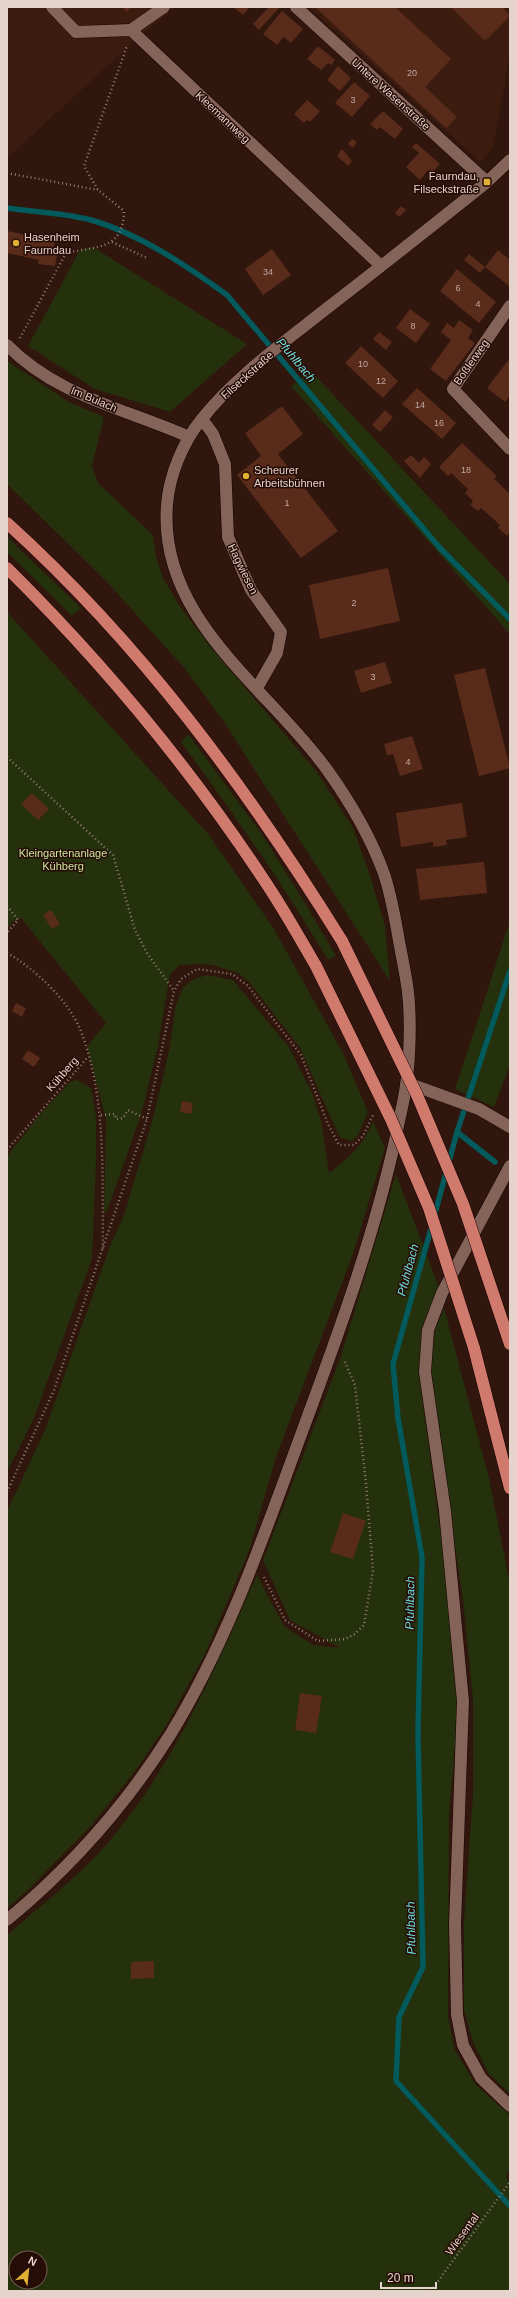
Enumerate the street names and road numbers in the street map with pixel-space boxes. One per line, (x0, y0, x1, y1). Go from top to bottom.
street label: Untere Wasenstraße (349, 56, 433, 132)
street label: Kleemannweg (193, 89, 253, 145)
street label: Boßlerweg (451, 337, 491, 387)
street label: Filseckstraße (219, 349, 275, 401)
street label: Im Bulach (69, 384, 119, 414)
street label: Hagwiesen (226, 542, 260, 596)
street label: Kühberg (44, 1054, 80, 1094)
street label: Wiesental (443, 2211, 481, 2257)

